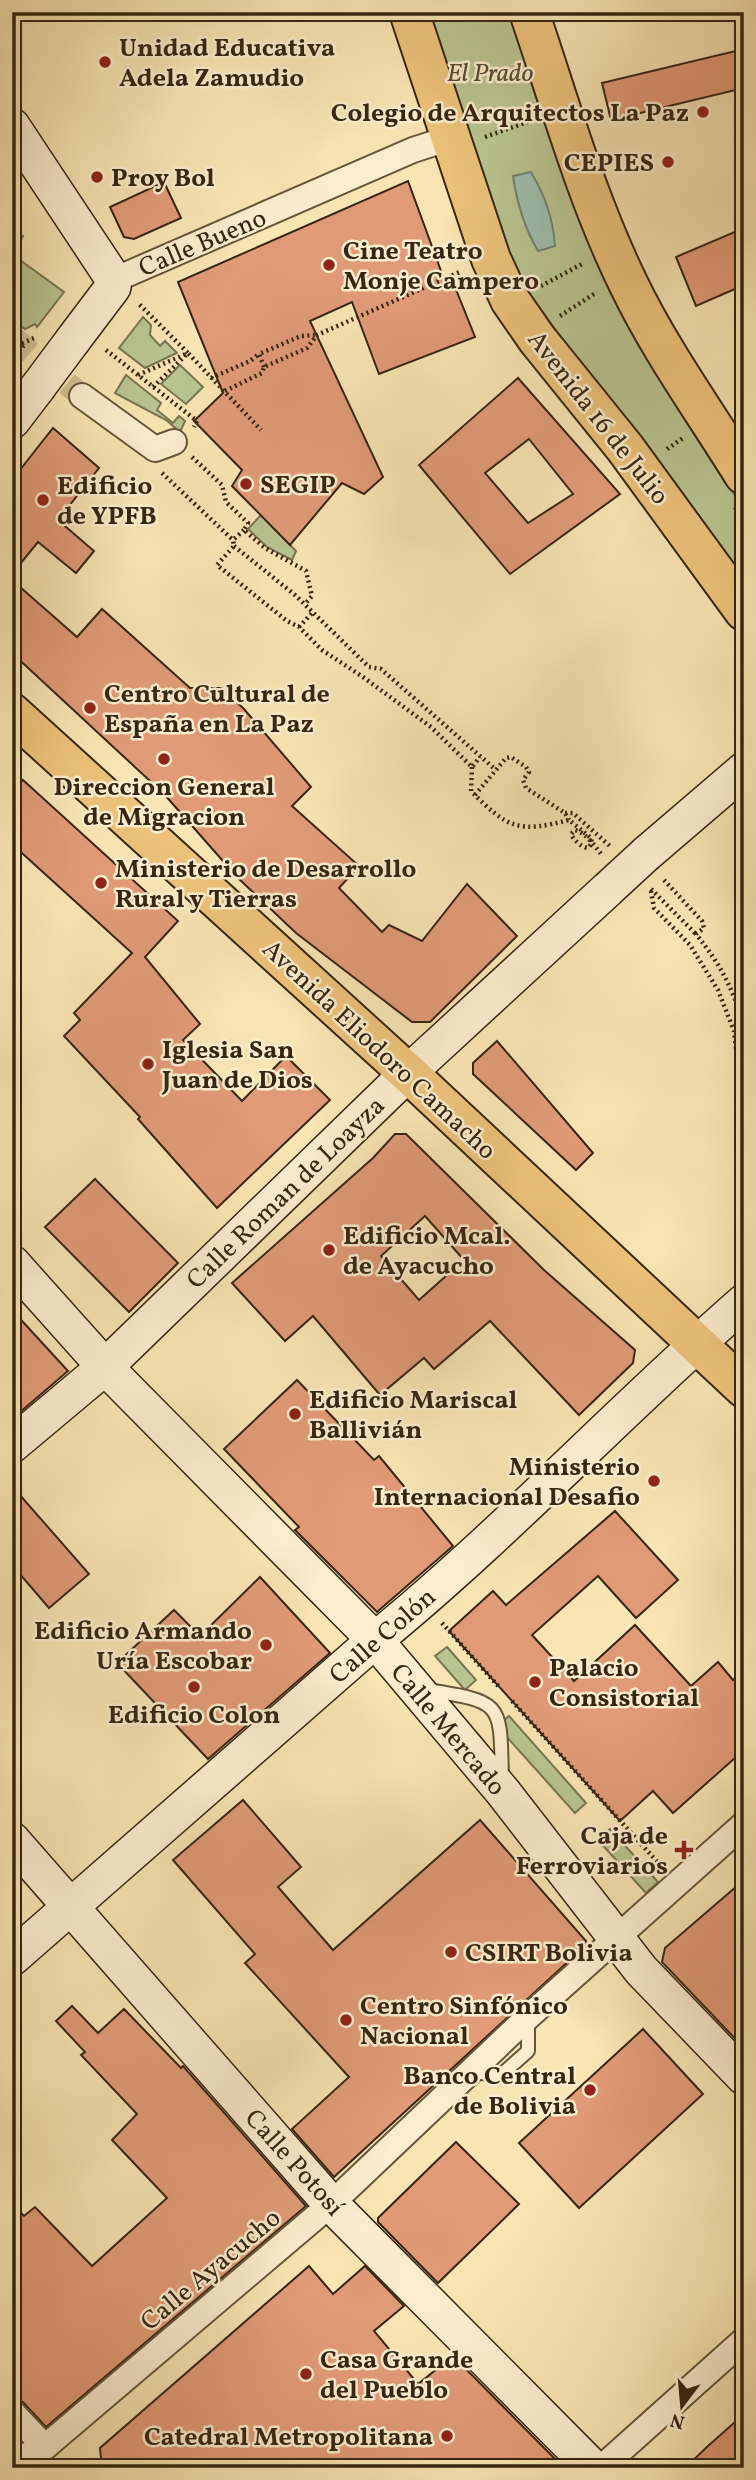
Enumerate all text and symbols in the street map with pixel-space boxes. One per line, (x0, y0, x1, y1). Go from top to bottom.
place label: Unidad Educativa Adela Zamudio (119, 31, 335, 97)
marker: Unidad Educativa Adela Zamudio (97, 54, 113, 70)
park label: El Prado (447, 56, 534, 92)
place label: Colegio de Arquitectos La Paz (331, 96, 689, 132)
marker: Colegio de Arquitectos La Paz (695, 104, 711, 120)
place label: CEPIES (564, 146, 654, 182)
marker: CEPIES (660, 154, 676, 170)
place label: Proy Bol (111, 161, 215, 197)
marker: Proy Bol (89, 169, 105, 185)
street label: Calle Bueno (133, 201, 272, 287)
place label: Cine Teatro Monje Campero (343, 234, 539, 300)
marker: Cine Teatro Monje Campero (321, 257, 337, 273)
street label: Avenida 16 de Julio (518, 324, 677, 513)
place label: SEGIP (260, 468, 336, 504)
place label: Edificio de YPFB (57, 469, 157, 535)
marker: SEGIP (238, 476, 254, 492)
marker: Edificio de YPFB (35, 492, 51, 508)
place label: Centro Cultural de España en La Paz (104, 677, 330, 743)
marker: Centro Cultural de España en La Paz (82, 700, 98, 716)
marker: Direccion General de Migracion (156, 751, 172, 767)
place label: Direccion General de Migracion (53, 770, 275, 836)
place label: Ministerio de Desarrollo Rural y Tierras (115, 852, 416, 918)
marker: Ministerio de Desarrollo Rural y Tierras (93, 875, 109, 891)
street label: Avenida Eliodoro Camacho (254, 932, 504, 1169)
place label: Iglesia San Juan de Dios (161, 1033, 313, 1099)
marker: Iglesia San Juan de Dios (140, 1056, 156, 1072)
street label: Calle Roman de Loayza (179, 1089, 394, 1298)
place label: Edificio Mcal. de Ayacucho (343, 1219, 511, 1285)
marker: Edificio Mcal. de Ayacucho (321, 1242, 337, 1258)
place label: Edificio Mariscal Ballivián (309, 1383, 518, 1449)
marker: Edificio Mariscal Ballivián (287, 1406, 303, 1422)
place label: Ministerio Internacional Desafio (374, 1450, 640, 1516)
marker: Ministerio Internacional Desafio (646, 1473, 662, 1489)
street label: Calle Colón (322, 1580, 444, 1693)
place label: Edificio Armando Uría Escobar (34, 1614, 252, 1680)
marker: Edificio Armando Uría Escobar (258, 1637, 274, 1653)
place label: Palacio Consistorial (549, 1651, 699, 1717)
street label: Calle Mercado (381, 1656, 514, 1804)
marker: Palacio Consistorial (527, 1674, 543, 1690)
marker: Edificio Colon (186, 1679, 202, 1695)
place label: Edificio Colon (108, 1698, 280, 1734)
place label: Caja de Ferroviarios (516, 1819, 668, 1885)
marker: Caja de Ferroviarios (674, 1840, 694, 1860)
place label: CSIRT Bolivia (465, 1936, 633, 1972)
marker: CSIRT Bolivia (443, 1944, 459, 1960)
place label: Centro Sinfónico Nacional (360, 1989, 568, 2055)
marker: Centro Sinfónico Nacional (338, 2012, 354, 2028)
place label: Banco Central de Bolivia (403, 2059, 576, 2125)
marker: Banco Central de Bolivia (582, 2082, 598, 2098)
street label: Calle Potosí (236, 2102, 352, 2225)
street label: Calle Ayacucho (133, 2201, 289, 2340)
place label: Casa Grande del Pueblo (320, 2343, 473, 2409)
marker: Casa Grande del Pueblo (298, 2366, 314, 2382)
north arrow (648, 2372, 718, 2442)
text: N (667, 2406, 688, 2435)
place label: Catedral Metropolitana (144, 2420, 433, 2456)
marker: Catedral Metropolitana (439, 2428, 455, 2444)

